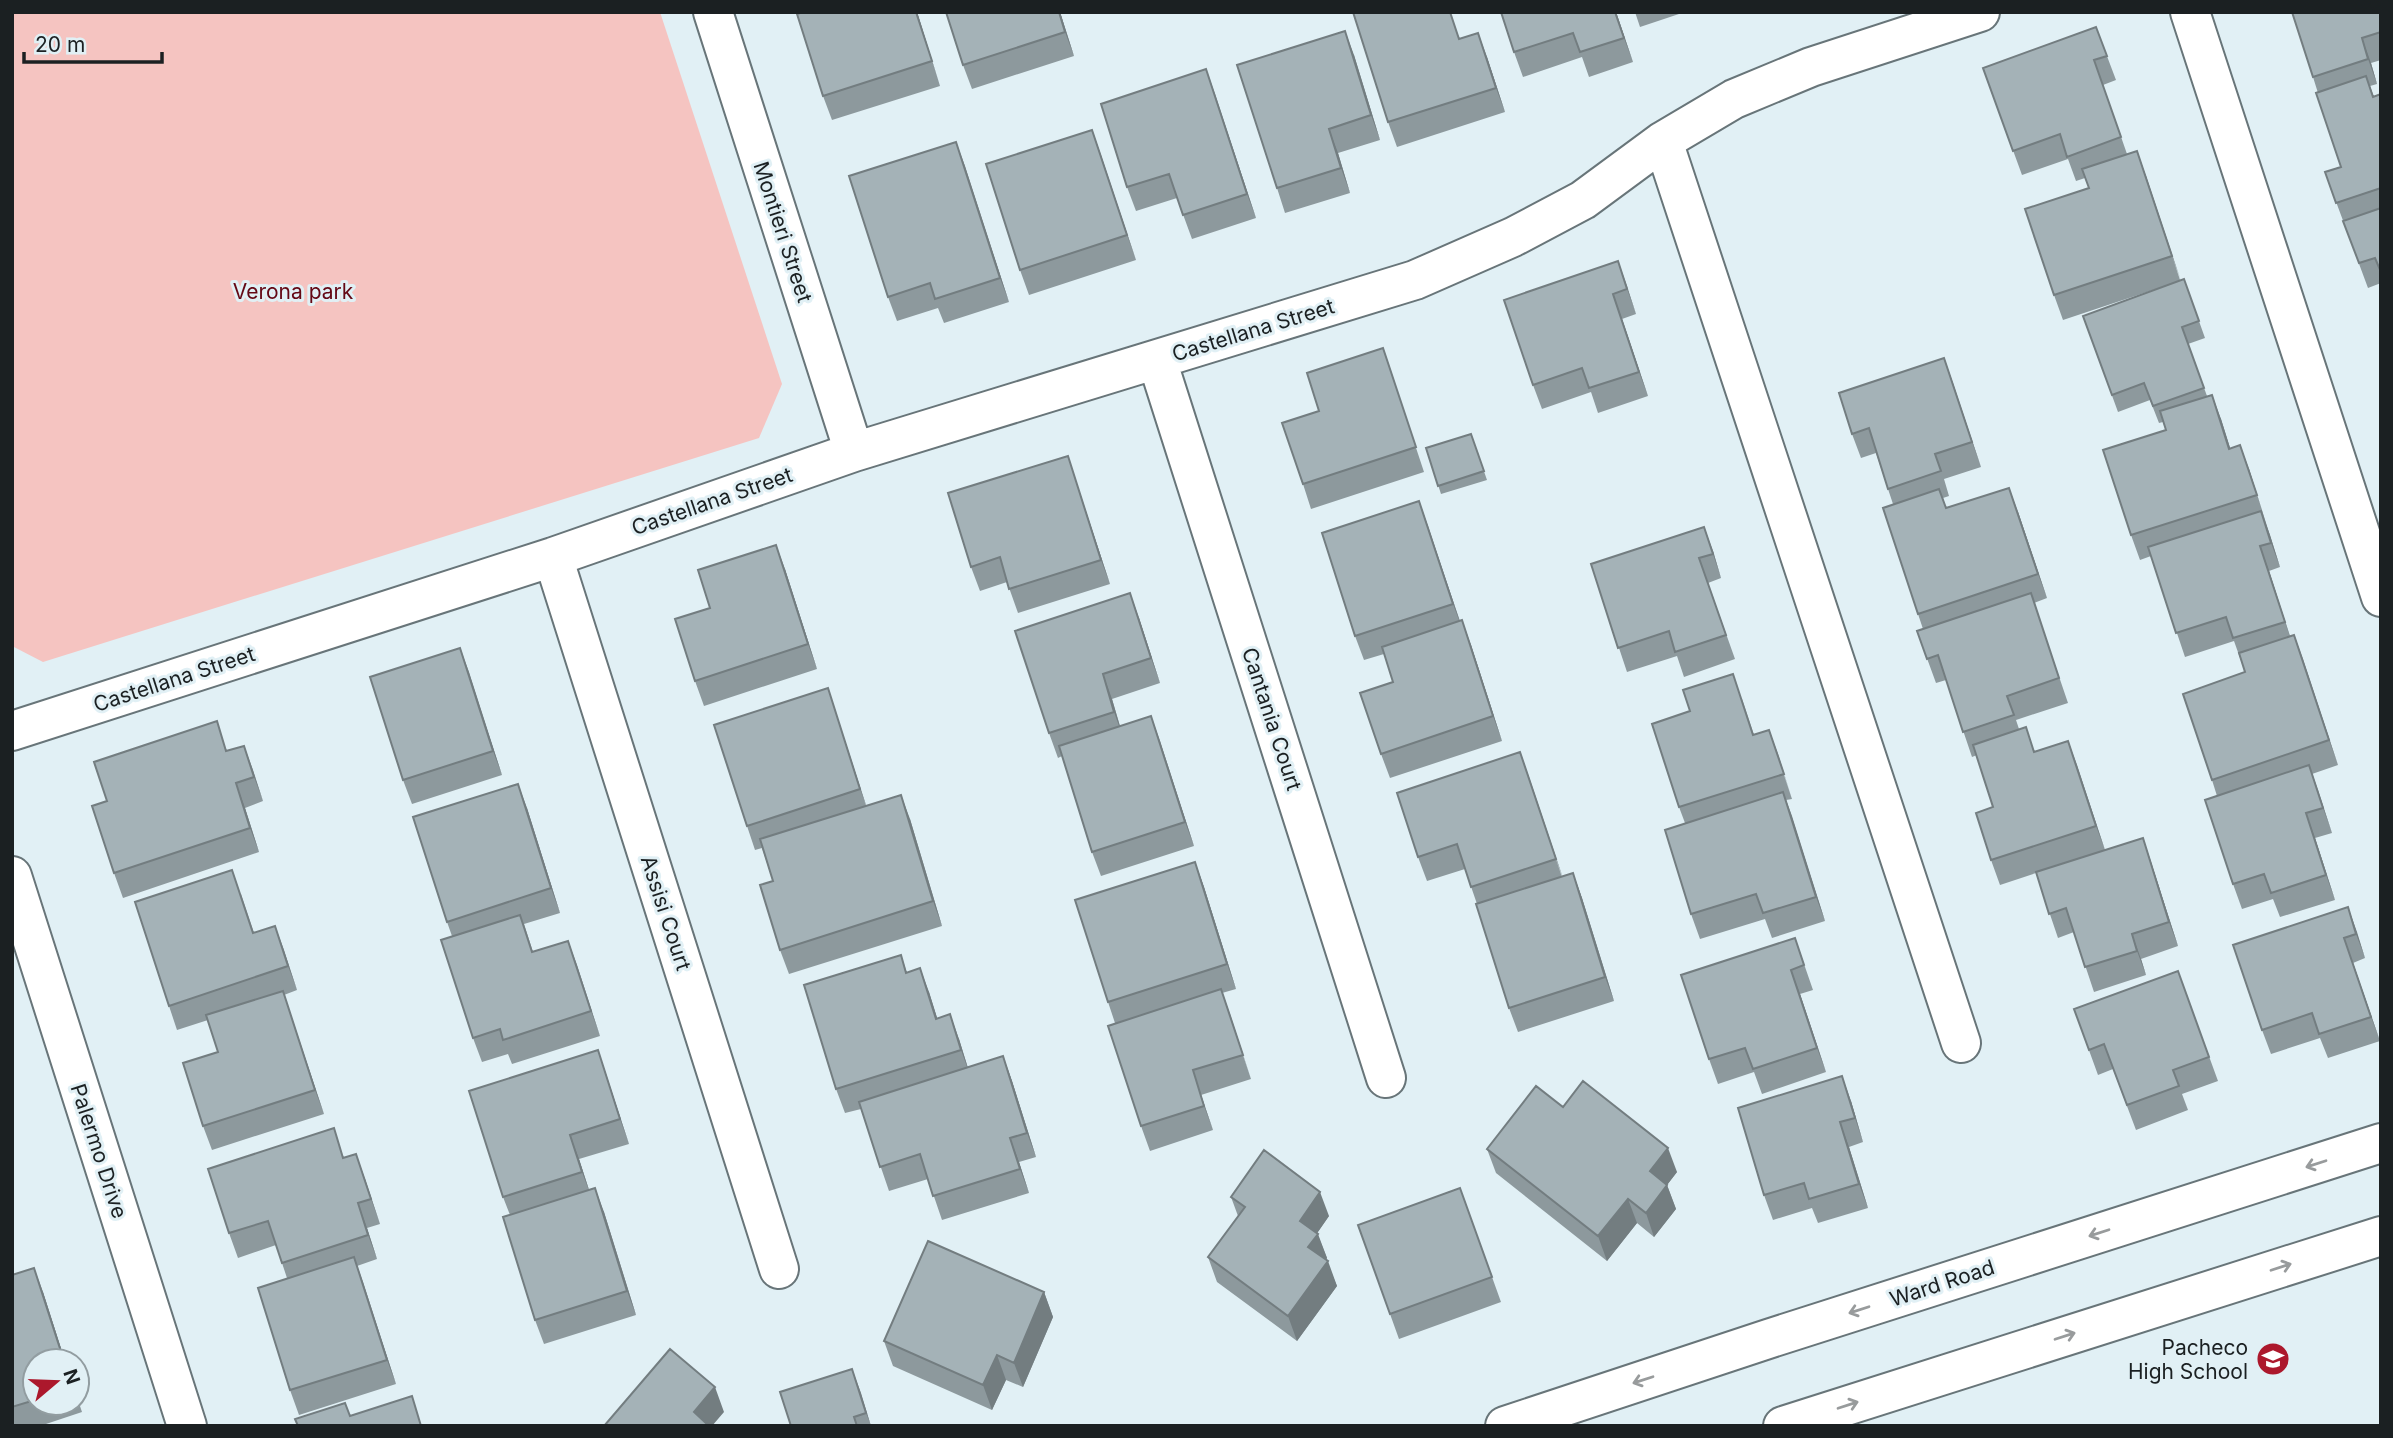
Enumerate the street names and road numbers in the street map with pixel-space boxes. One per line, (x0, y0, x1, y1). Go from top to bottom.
street label: Montieri Street (748, 158, 818, 306)
street label: Castellana Street (1169, 293, 1337, 367)
street label: Castellana Street (628, 462, 796, 540)
street label: Castellana Street (90, 641, 258, 717)
street label: Cantania Court (1237, 644, 1307, 794)
street label: Assisi Court (636, 852, 696, 974)
street label: Palermo Drive (66, 1081, 132, 1221)
street label: Ward Road (1887, 1254, 1997, 1312)

